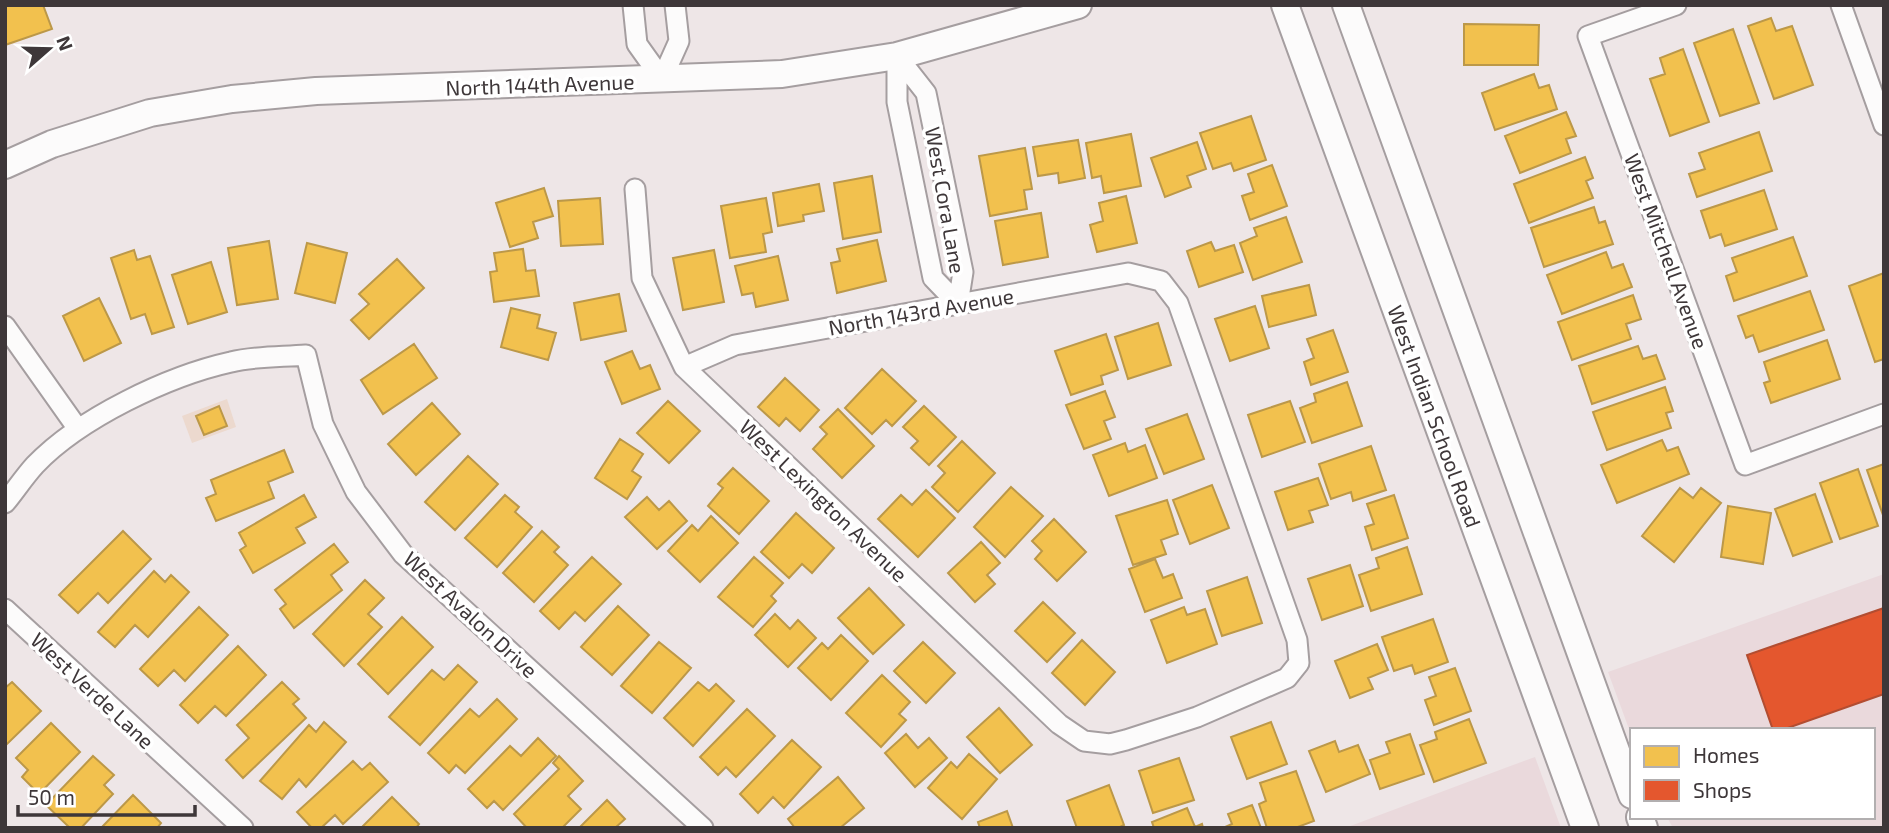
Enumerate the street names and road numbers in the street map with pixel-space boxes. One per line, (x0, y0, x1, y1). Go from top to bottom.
street label: North 144th Avenue (445, 68, 635, 100)
street label: West Cora Lane (921, 125, 971, 275)
street label: West Mitchell Avenue (1620, 150, 1714, 352)
street label: North 143rd Avenue (826, 282, 1016, 340)
street label: West Indian School Road (1383, 302, 1487, 530)
street label: West Lexington Avenue (735, 414, 913, 586)
street label: West Avalon Drive (399, 546, 543, 682)
street label: West Verde Lane (26, 627, 160, 753)

